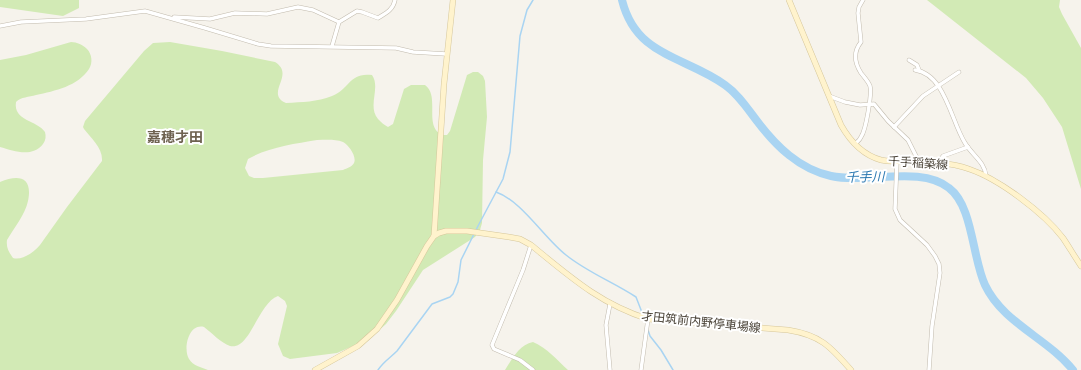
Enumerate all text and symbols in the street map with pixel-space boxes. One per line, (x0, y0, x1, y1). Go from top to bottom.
district label: 嘉穂才田 (147, 129, 203, 146)
street label: 千手稲築線 (888, 154, 948, 172)
water label: 千手川 (845, 169, 887, 185)
street label: 才田筑前内野停車場線 (641, 309, 761, 335)

